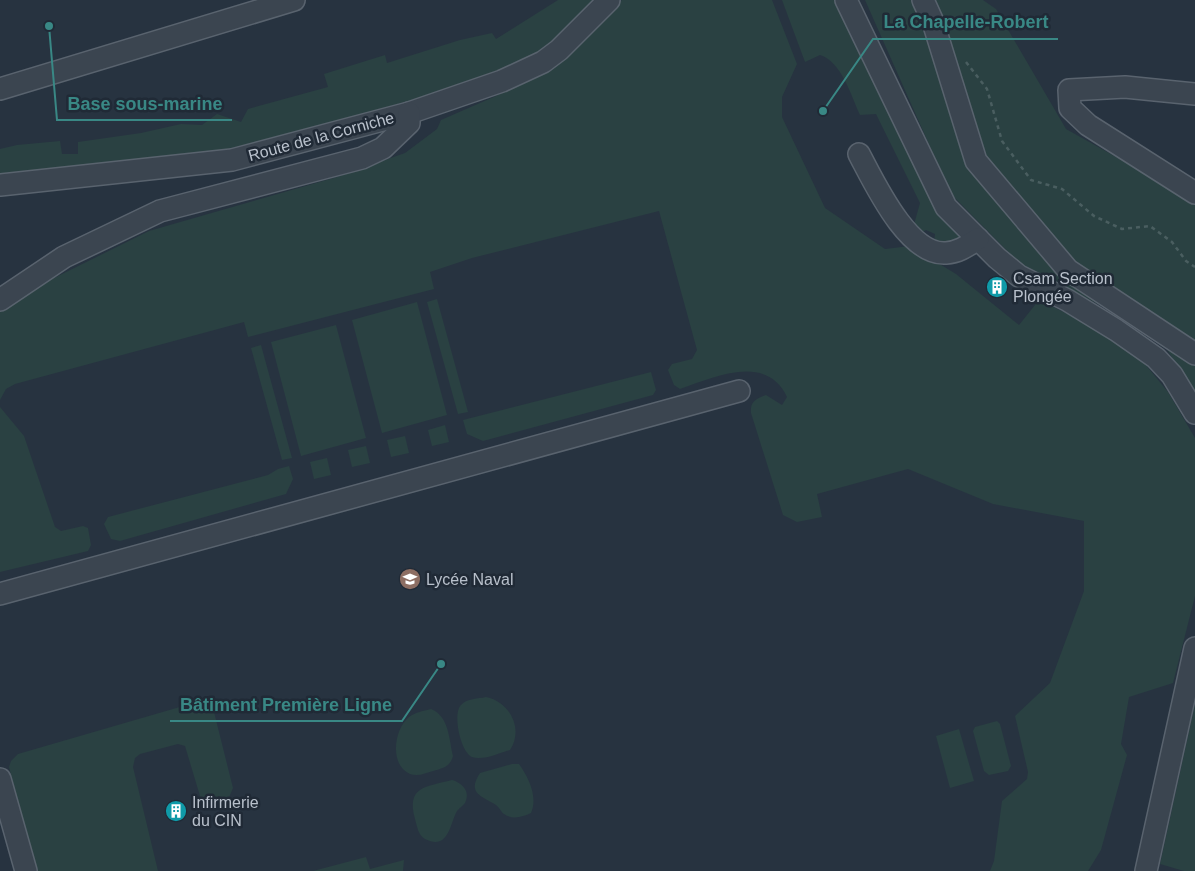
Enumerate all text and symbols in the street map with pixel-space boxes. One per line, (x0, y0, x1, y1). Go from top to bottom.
callout: La Chapelle-Robert (873, 6, 1058, 39)
text: La Chapelle-Robert (883, 12, 1049, 32)
callout: Base sous-marine (57, 87, 232, 120)
text: Base sous-marine (67, 94, 223, 114)
street label: Route de la Corniche (246, 109, 396, 164)
place label: Csam Section Plongée (1013, 270, 1113, 305)
building icon: Csam Section Plongée (985, 275, 1009, 299)
school or university icon: Lycée Naval (398, 567, 422, 591)
place label: Lycée Naval (426, 571, 513, 588)
callout: Bâtiment Première Ligne (170, 688, 402, 721)
text: Bâtiment Première Ligne (180, 695, 392, 715)
place label: Infirmerie du CIN (192, 794, 259, 829)
building icon: Infirmerie du CIN (164, 799, 188, 823)

